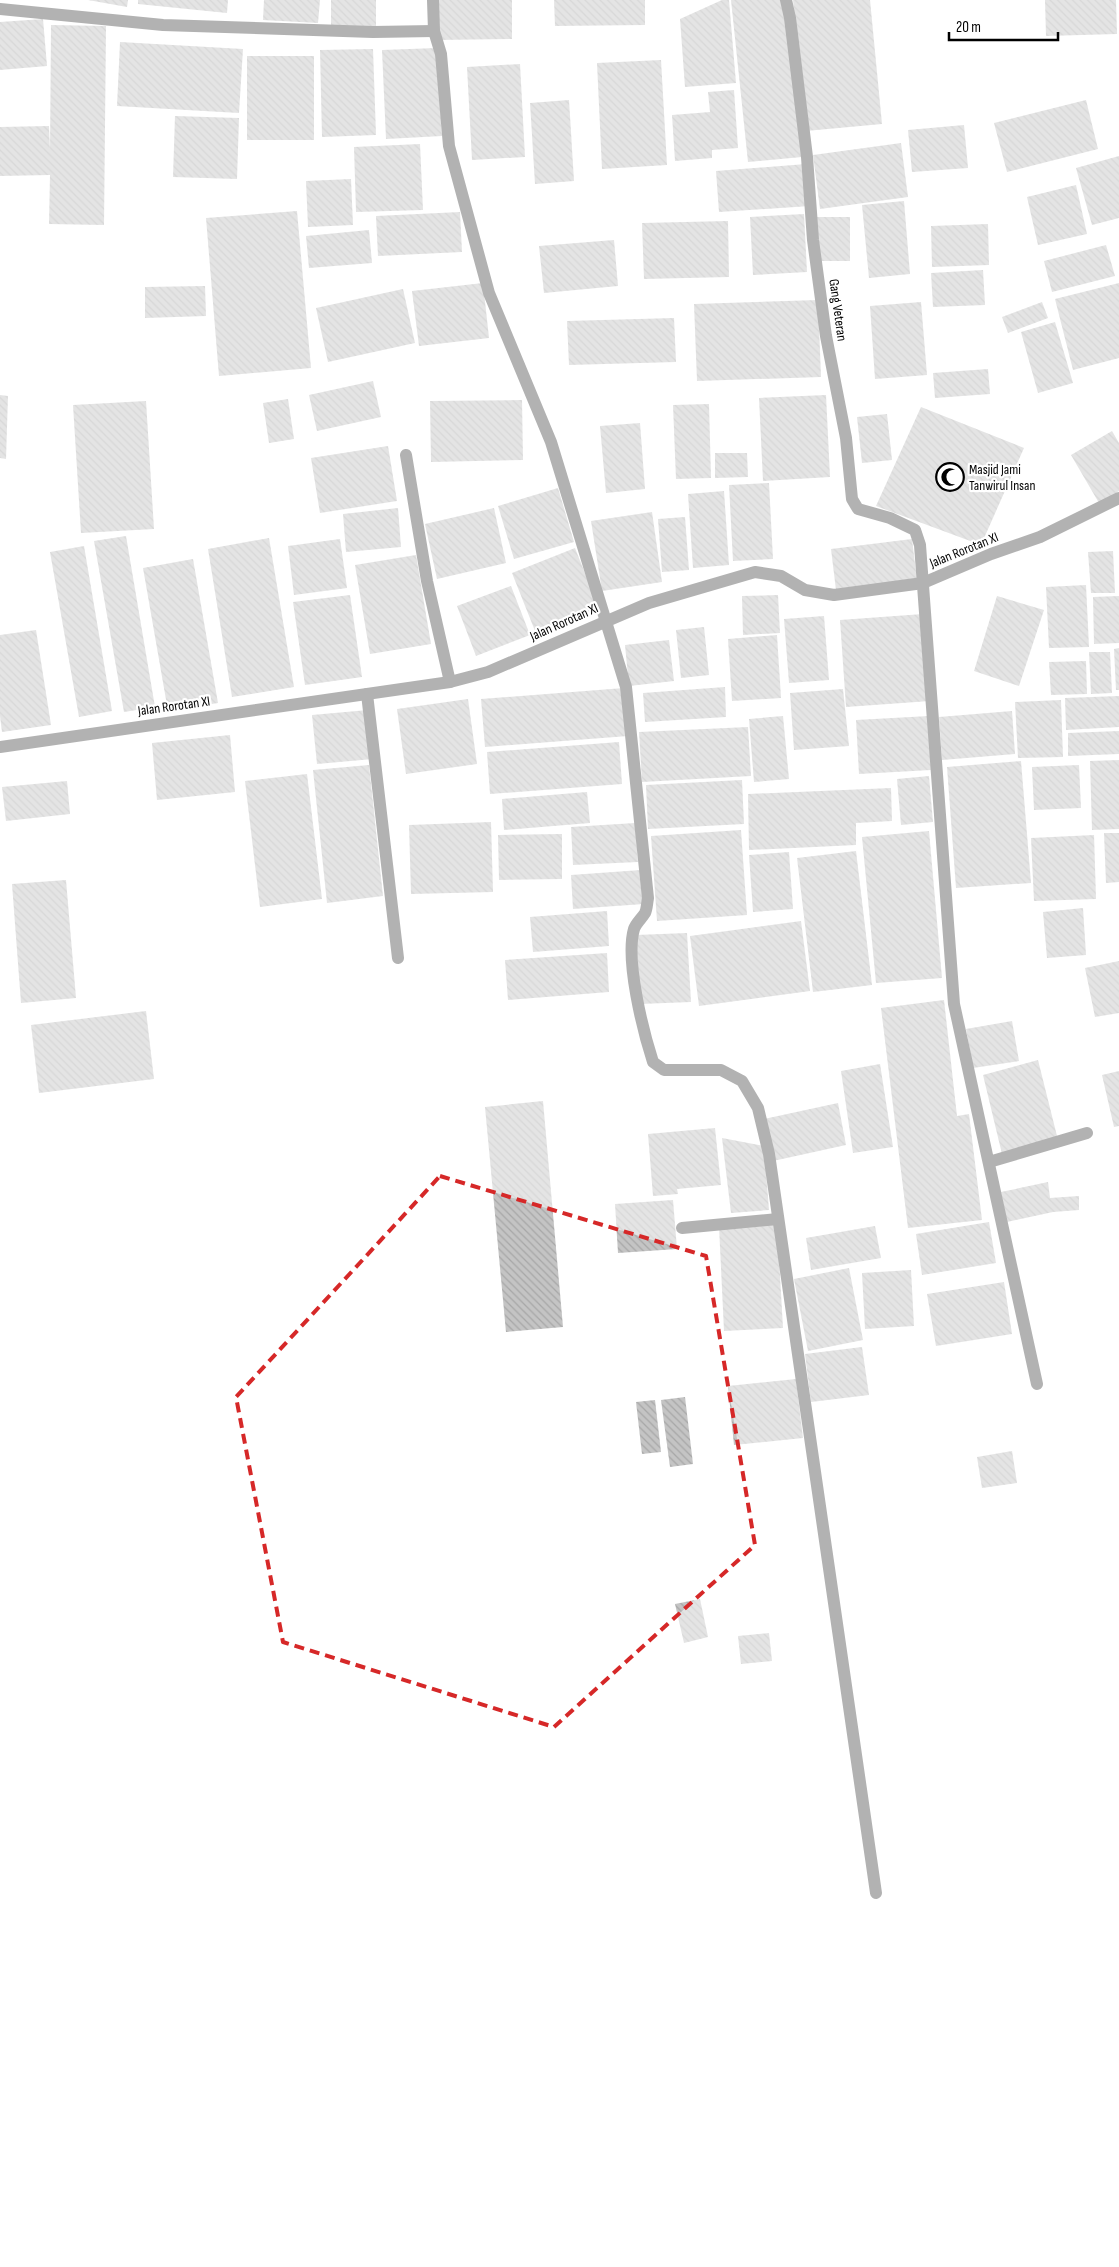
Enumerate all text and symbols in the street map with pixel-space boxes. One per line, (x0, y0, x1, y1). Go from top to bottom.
scale bar (949, 10, 1058, 42)
text: 20 m (956, 18, 981, 37)
street label: Gang Veteran (825, 278, 851, 342)
place label: Masjid Jami Tanwirul Insan (969, 461, 1035, 494)
mosque icon: Masjid Jami Tanwirul Insan (935, 462, 965, 492)
street label: Jalan Rorotan XI (926, 528, 1001, 572)
street label: Jalan Rorotan XI (526, 599, 601, 645)
street label: Jalan Rorotan XI (136, 693, 211, 720)

